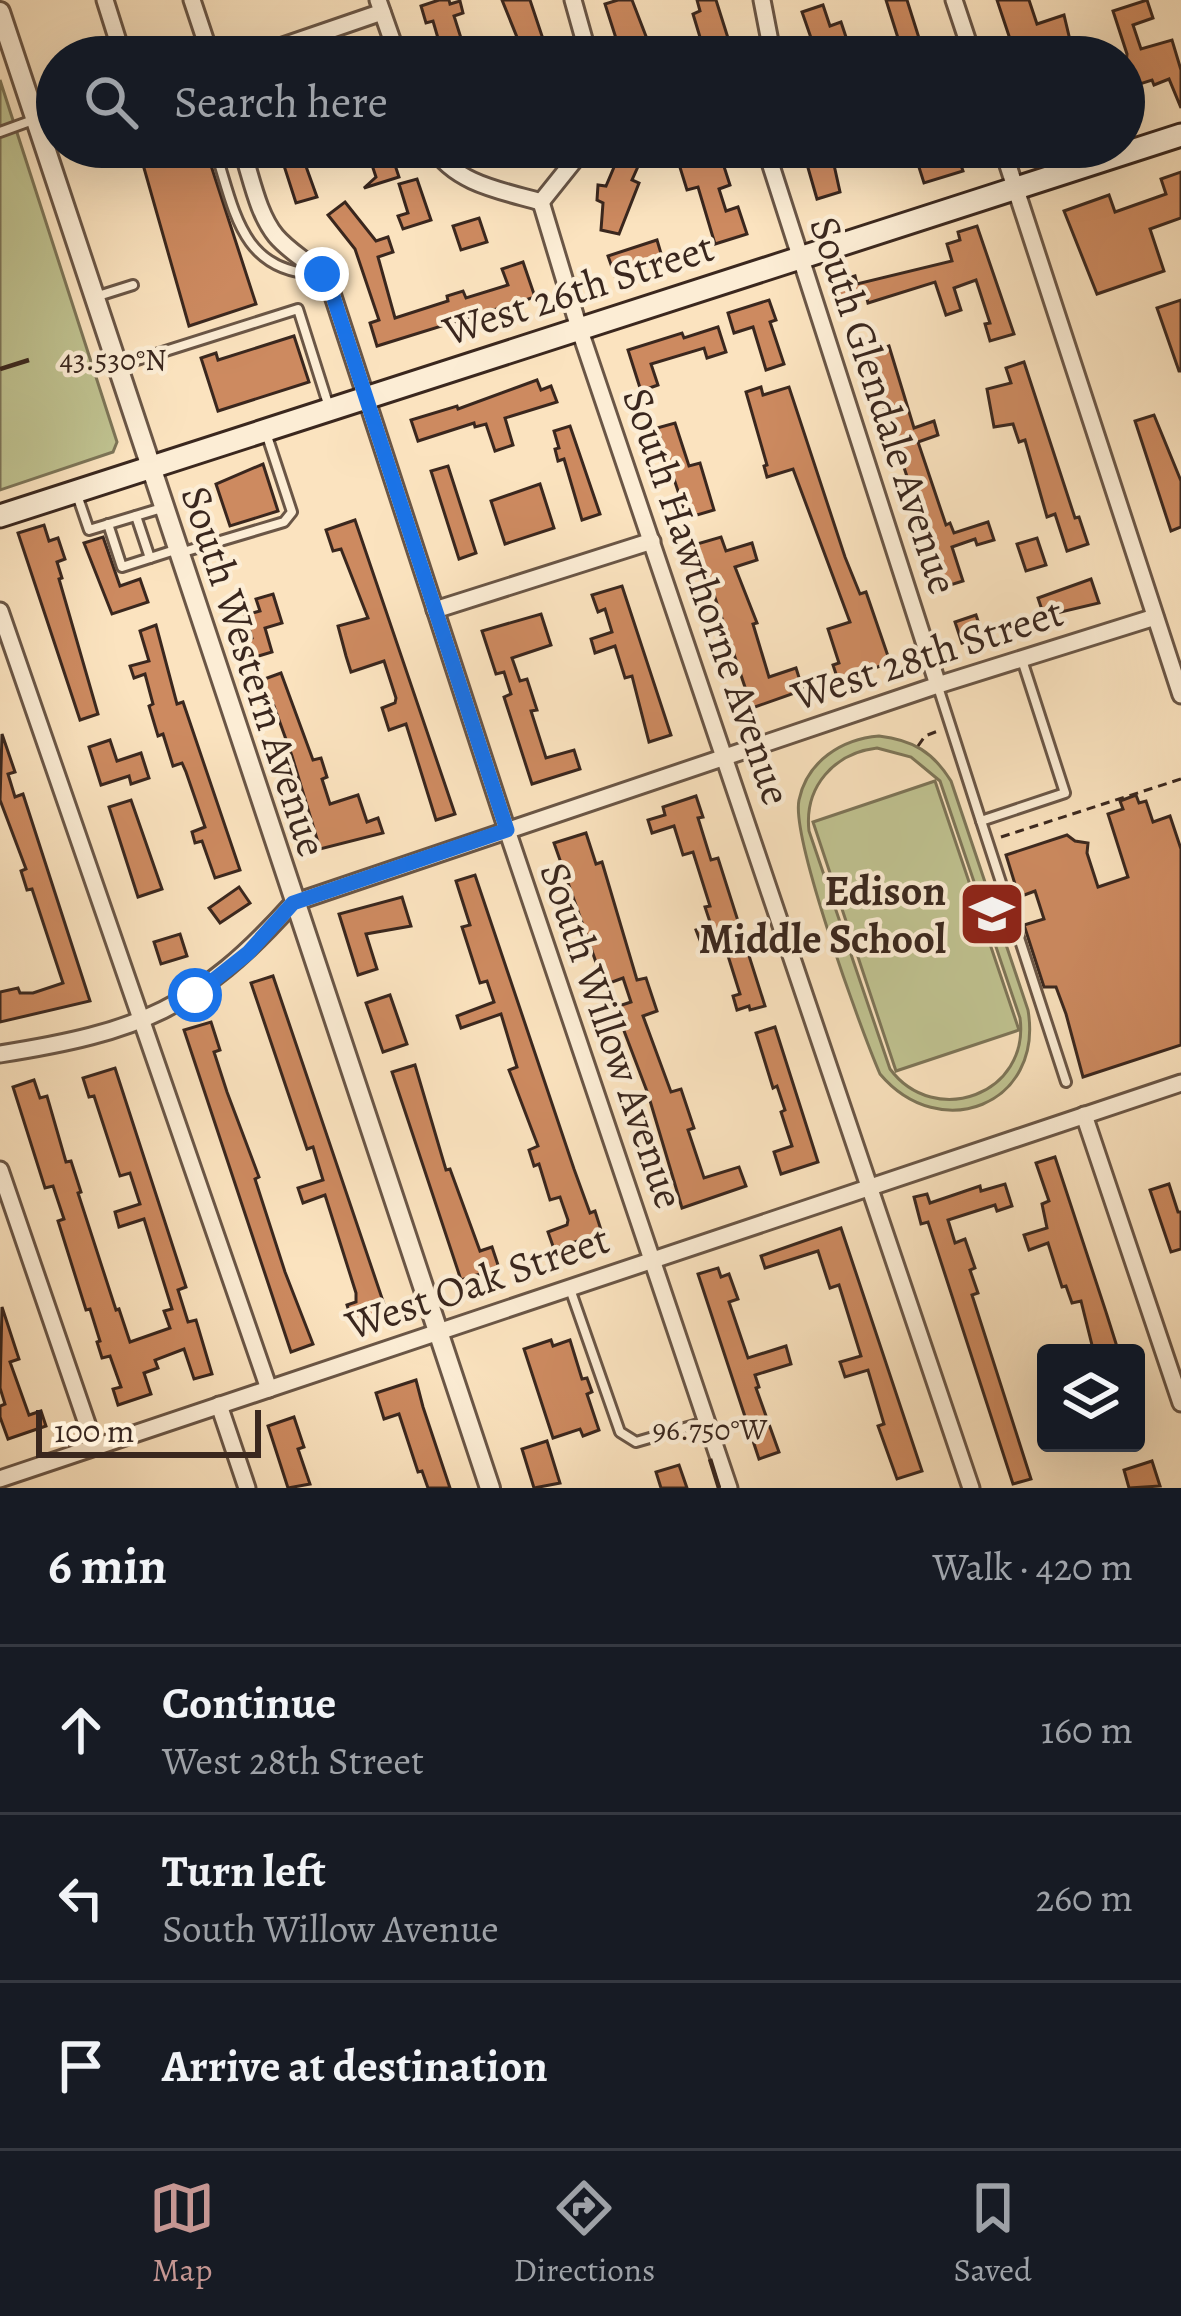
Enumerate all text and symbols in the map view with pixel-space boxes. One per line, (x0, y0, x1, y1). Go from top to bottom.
search box (36, 36, 1145, 168)
icon: search (78, 69, 144, 135)
text: Search here (174, 71, 388, 133)
street label: South Glendale Avenue (797, 209, 972, 601)
street label: West 26th Street (435, 218, 721, 359)
route end (295, 247, 349, 301)
text: 43.530°N (59, 340, 167, 380)
street label: South Hawthorne Avenue (609, 380, 806, 812)
street label: South Western Avenue (168, 479, 341, 864)
street label: West 28th Street (783, 583, 1070, 724)
street label: South Willow Avenue (527, 854, 699, 1216)
place label: Edison Middle School (699, 862, 946, 967)
school or university icon: Edison Middle School (957, 879, 1027, 949)
route start (168, 968, 222, 1022)
street label: West Oak Street (337, 1210, 617, 1354)
map controls (1037, 1344, 1145, 1452)
button: layers (1037, 1344, 1145, 1452)
scale bar (36, 1404, 261, 1457)
text: 100 m (54, 1408, 134, 1453)
text: 96.750°W (652, 1410, 768, 1450)
text: 6 min (48, 1531, 167, 1601)
text: Walk · 420 m (932, 1540, 1133, 1593)
text: Continue (162, 1672, 336, 1734)
icon: ahead (48, 1697, 114, 1763)
text: 160 m (1041, 1703, 1133, 1756)
text: West 28th Street (162, 1734, 424, 1787)
text: Turn left (162, 1840, 326, 1902)
icon: left (48, 1865, 114, 1931)
text: 260 m (1035, 1871, 1133, 1924)
text: South Willow Avenue (162, 1902, 499, 1955)
icon: arrive (48, 2033, 114, 2099)
text: Arrive at destination (162, 2035, 548, 2097)
tab: Map (149, 2175, 215, 2292)
tab: Directions (514, 2175, 655, 2292)
tab: Saved (954, 2175, 1032, 2292)

